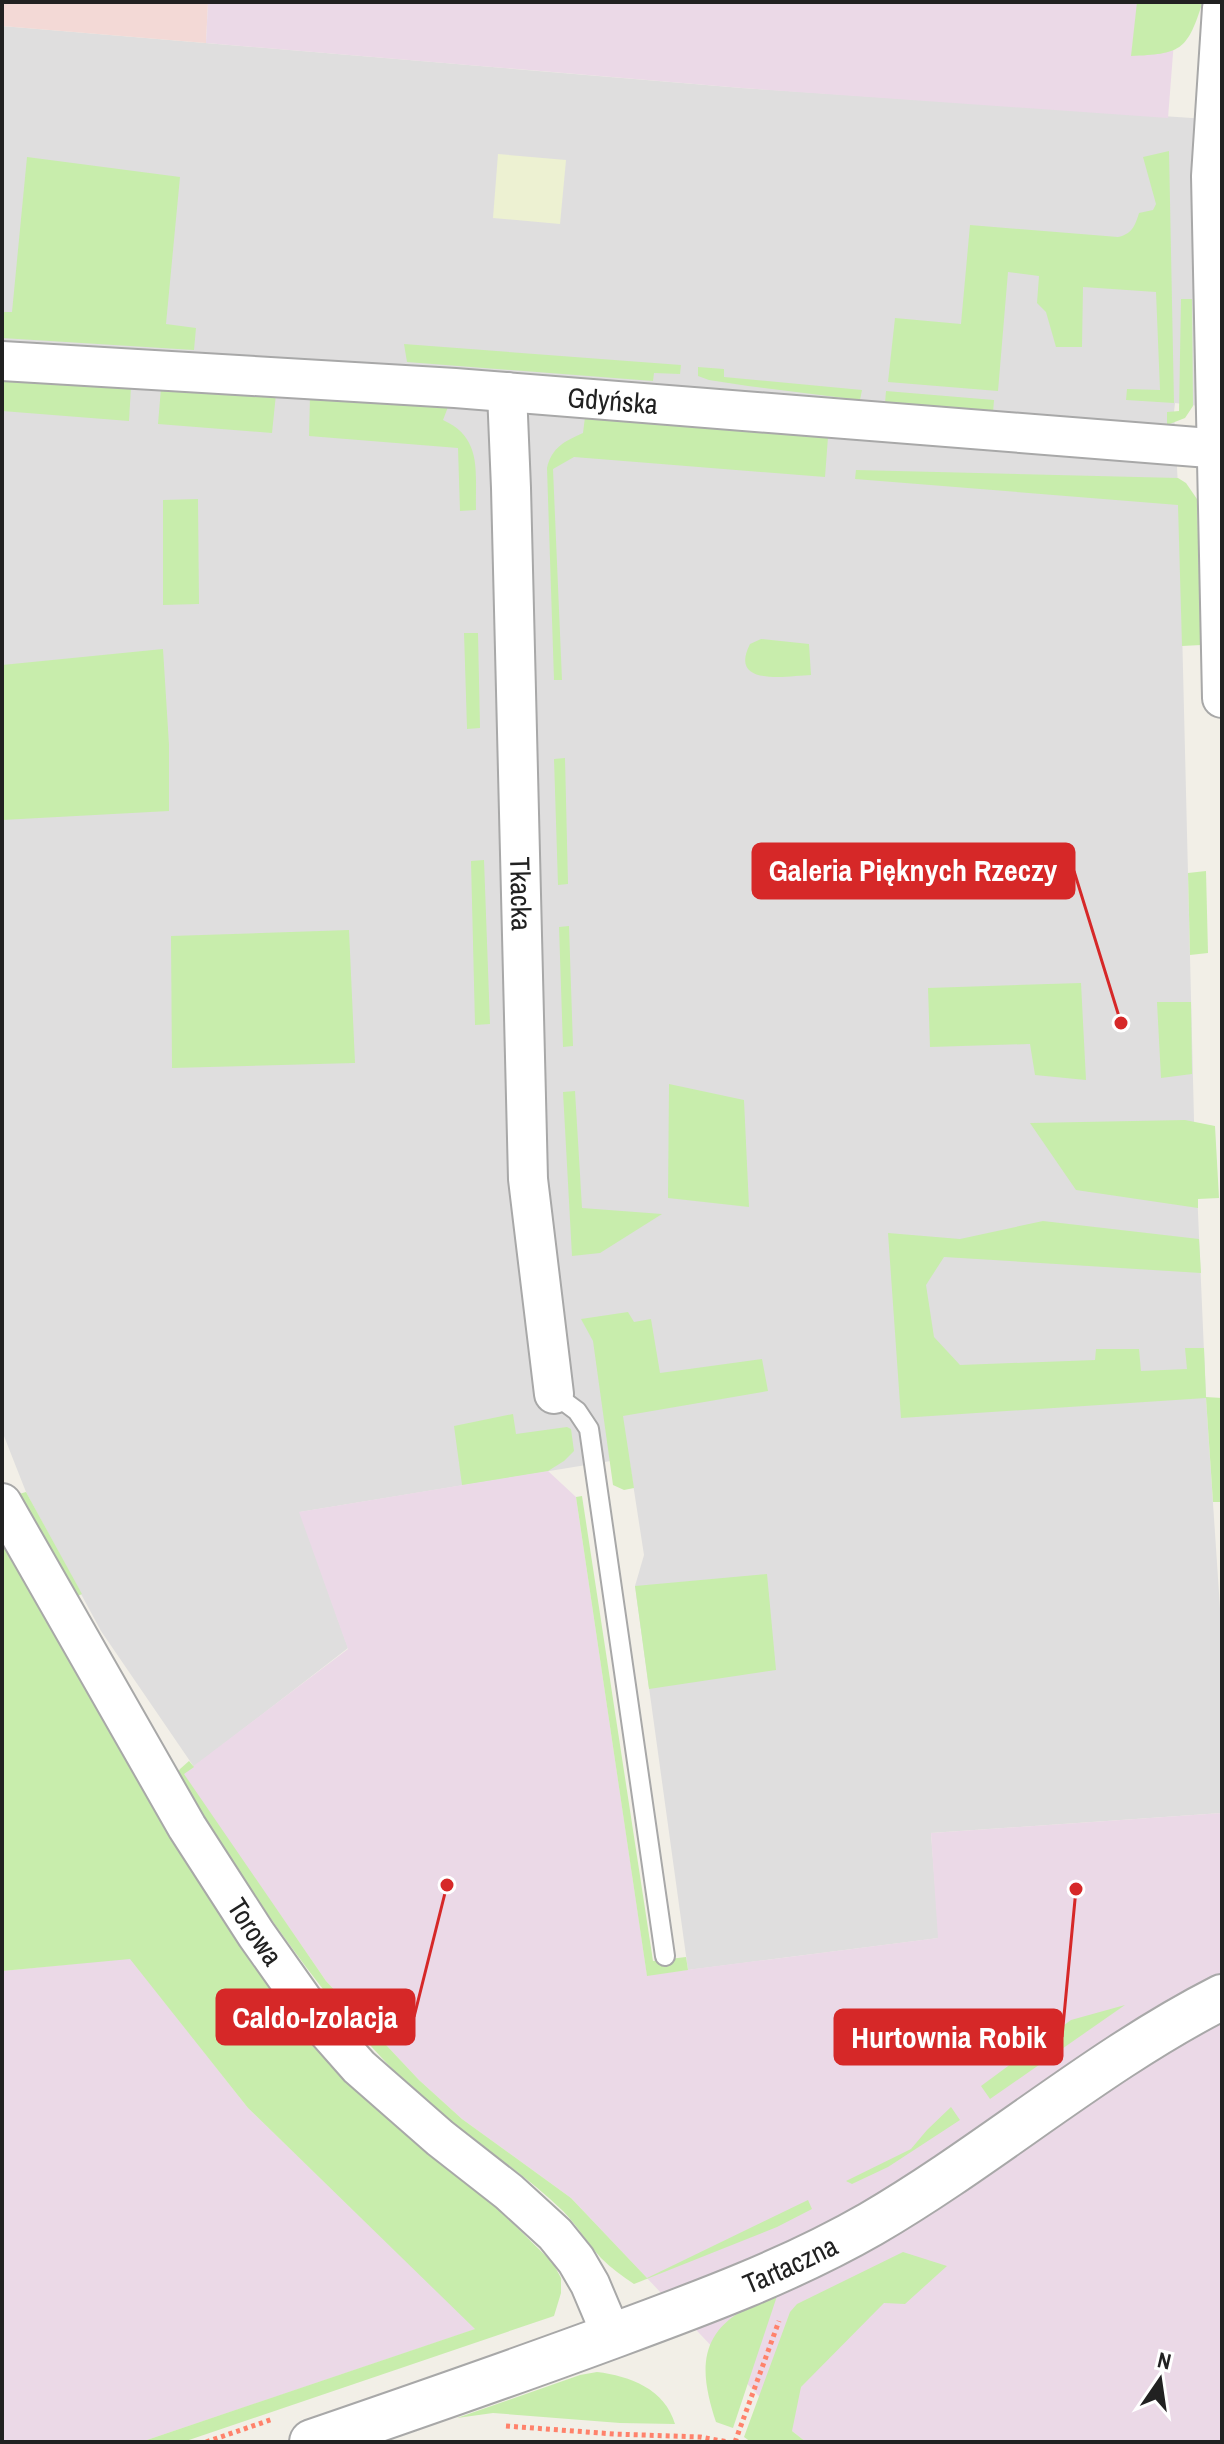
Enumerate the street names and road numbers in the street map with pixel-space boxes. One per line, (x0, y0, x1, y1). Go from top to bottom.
street label: Gdyńska (566, 378, 660, 423)
street label: Tkacka (501, 856, 541, 931)
street label: Torowa (219, 1891, 292, 1973)
street label: Tartaczna (737, 2226, 844, 2303)

